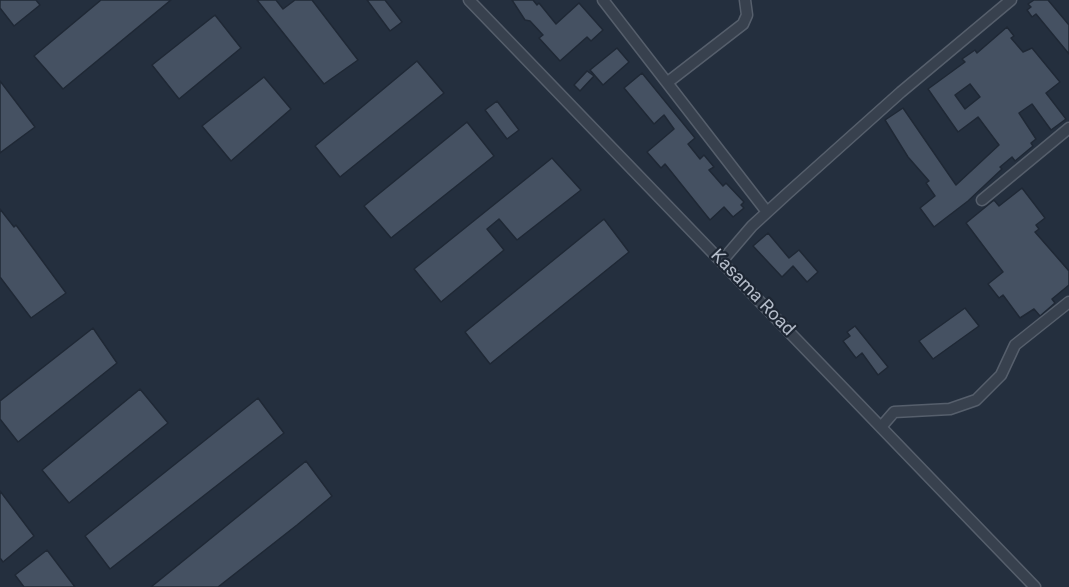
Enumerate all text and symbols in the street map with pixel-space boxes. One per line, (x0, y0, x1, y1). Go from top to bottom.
street label: Kasama Road (706, 245, 798, 341)

